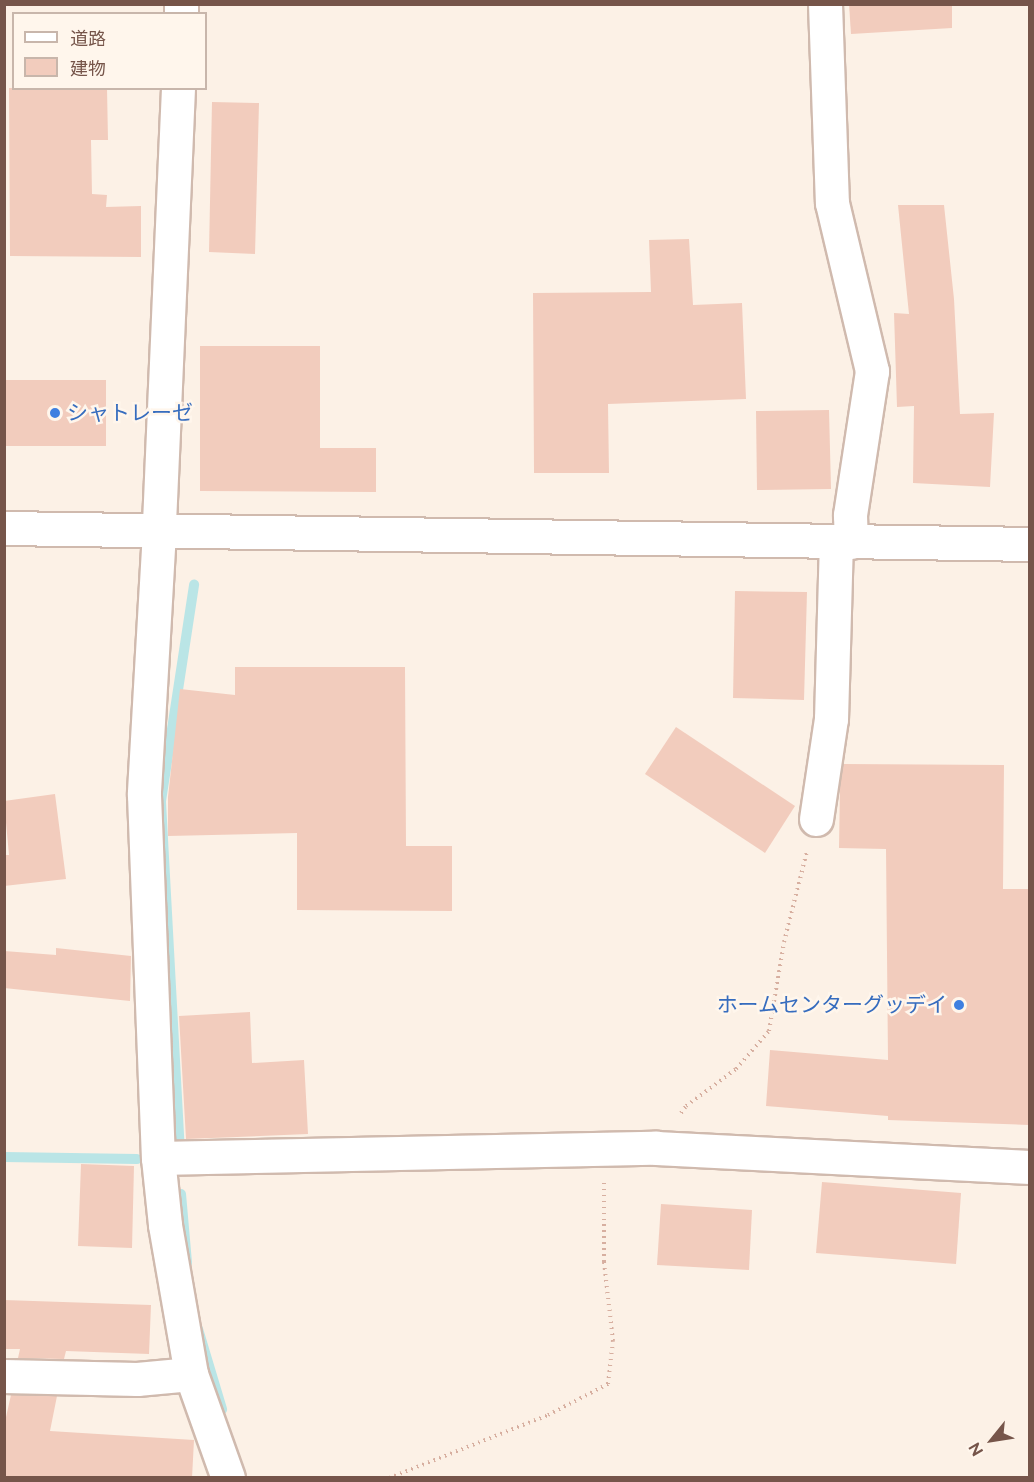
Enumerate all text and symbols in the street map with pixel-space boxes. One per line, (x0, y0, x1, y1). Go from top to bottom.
legend (12, 12, 207, 90)
text: 道路 (70, 28, 106, 49)
text: 建物 (70, 58, 106, 79)
place label: シャトレーゼ (67, 400, 193, 426)
marker: シャトレーゼ (48, 406, 62, 420)
place label: ホームセンターグッデイ (716, 992, 947, 1018)
marker: ホームセンターグッデイ (952, 998, 966, 1012)
north arrow (962, 1410, 1022, 1470)
text: N (965, 1439, 987, 1459)

